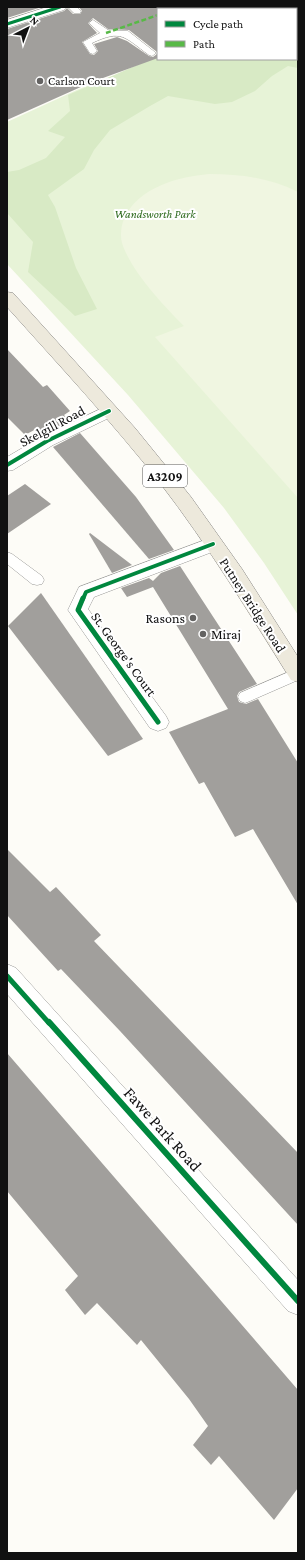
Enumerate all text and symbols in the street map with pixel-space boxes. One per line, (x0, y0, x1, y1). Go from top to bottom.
north arrow (8, 8, 48, 48)
legend (157, 8, 297, 60)
text: N (28, 14, 42, 28)
text: Cycle path (193, 17, 244, 31)
text: Path (193, 37, 215, 51)
place label: Carlson Court (48, 74, 116, 88)
marker: Carlson Court (35, 76, 45, 86)
park label: Wandsworth Park (115, 207, 196, 221)
street label: Skelgill Road (17, 402, 88, 450)
road number: A3209 (143, 465, 187, 487)
street label: Putney Bridge Road (217, 555, 290, 656)
street label: St. George's Court (88, 609, 160, 699)
place label: Rasons (145, 610, 185, 626)
marker: Rasons (188, 613, 198, 623)
place label: Miraj (211, 626, 241, 643)
marker: Miraj (198, 629, 208, 639)
street label: Fawe Park Road (120, 1083, 205, 1175)

